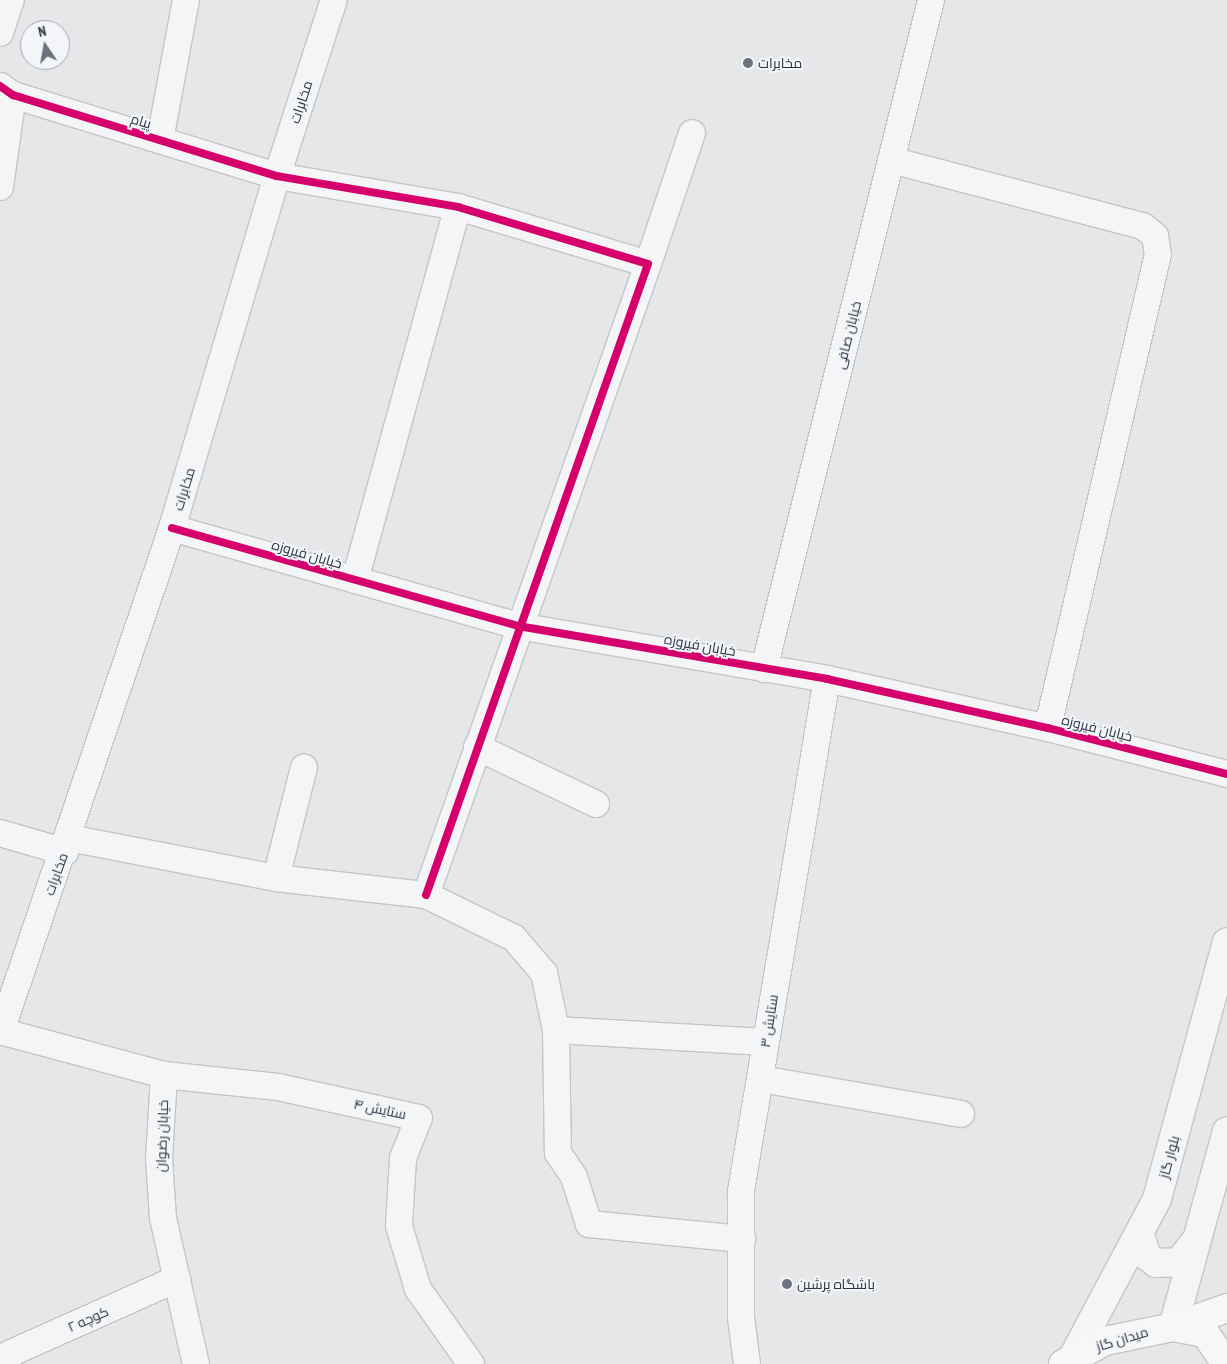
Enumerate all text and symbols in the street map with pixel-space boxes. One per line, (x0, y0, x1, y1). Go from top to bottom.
north arrow (20, 20, 70, 70)
text: N (37, 22, 48, 41)
place label: مخابرات (758, 55, 802, 71)
marker: مخابرات (742, 57, 754, 69)
street label: مخابرات (286, 78, 316, 126)
street label: پیام (129, 110, 153, 132)
street label: خیابان صافی (831, 299, 865, 371)
street label: مخابرات (169, 465, 199, 513)
street label: خیابان فیروزه (270, 536, 344, 572)
street label: خیابان فیروزه (663, 630, 737, 660)
street label: خیابان فیروزه (1060, 711, 1134, 745)
street label: مخابرات (41, 850, 71, 898)
street label: ستایش ۳ (757, 993, 781, 1049)
street label: ستایش ۴ (352, 1095, 408, 1123)
street label: خیابان رضوان (152, 1099, 172, 1173)
street label: بلوار گاز (1155, 1134, 1183, 1180)
place label: باشگاه پرشین (797, 1276, 875, 1292)
marker: باشگاه پرشین (781, 1278, 793, 1290)
street label: کوچه ۲ (65, 1303, 111, 1335)
street label: میدان گاز (1094, 1323, 1150, 1355)

